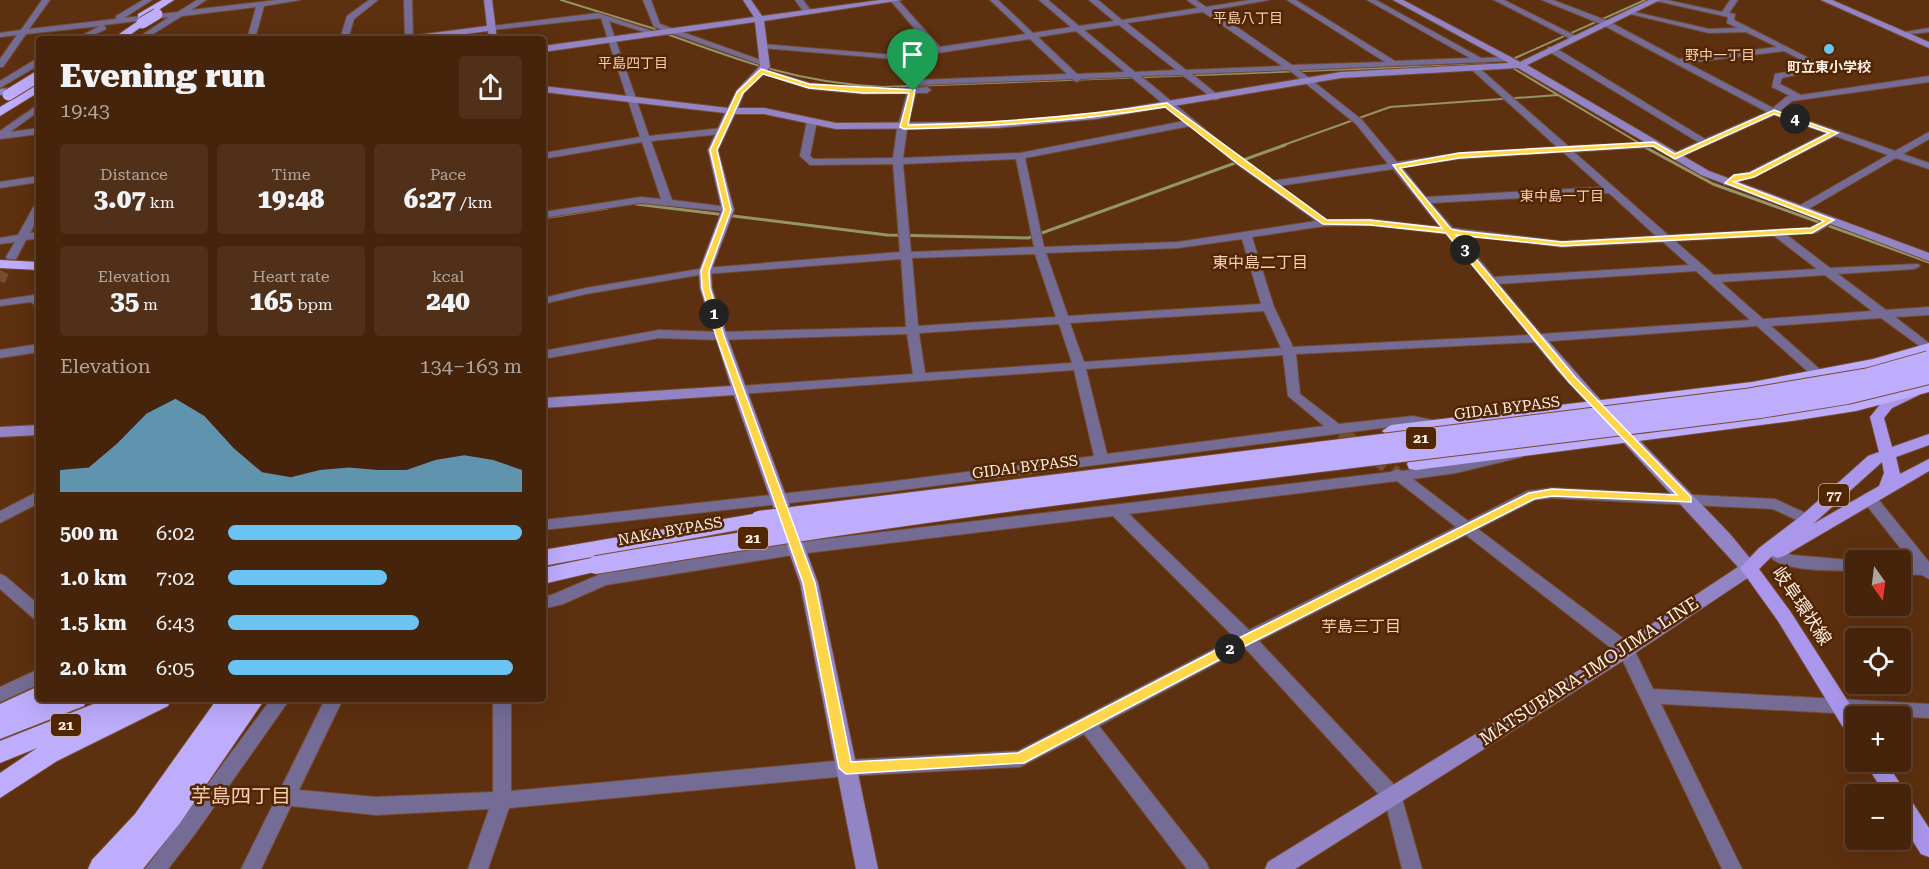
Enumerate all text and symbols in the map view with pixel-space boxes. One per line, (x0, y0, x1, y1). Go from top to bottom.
district label: 平島八丁目 (1213, 10, 1283, 26)
pin (887, 29, 938, 91)
icon: arrive (896, 38, 929, 71)
marker: 町立東小学校 (1822, 42, 1836, 56)
district label: 野中一丁目 (1685, 47, 1755, 63)
district label: 平島四丁目 (598, 55, 668, 71)
text: Evening run (60, 56, 265, 95)
button: share (459, 56, 522, 119)
place label: 町立東小学校 (1787, 59, 1871, 75)
text: 19:43 (60, 98, 110, 122)
pin: 4 (1780, 104, 1810, 134)
text: 4 (1791, 109, 1799, 128)
text: Distance (100, 165, 168, 184)
text: Time (271, 165, 311, 184)
text: Pace (430, 165, 466, 184)
text: 3.07 (93, 184, 146, 214)
text: 19:48 (258, 184, 324, 214)
text: 6:27 (404, 184, 456, 214)
district label: 東中島一丁目 (1520, 188, 1604, 204)
text: km (146, 193, 175, 212)
text: /km (456, 193, 492, 212)
pin: 3 (1450, 235, 1480, 265)
text: 3 (1461, 240, 1469, 259)
district label: 東中島二丁目 (1212, 253, 1308, 272)
text: Elevation (98, 267, 170, 286)
text: Heart rate (253, 267, 329, 286)
text: kcal (432, 267, 464, 286)
text: 35 (110, 286, 139, 316)
text: 165 (249, 286, 293, 316)
text: 240 (426, 286, 470, 316)
text: m (139, 295, 158, 314)
text: bpm (293, 295, 333, 314)
pin: 1 (699, 299, 729, 329)
text: 1 (710, 304, 718, 323)
text: Elevation (60, 354, 151, 378)
text: 134–163 m (419, 354, 522, 378)
street label: GIDAI BYPASS (1453, 393, 1561, 423)
road number: 21 (1406, 427, 1436, 449)
street label: GIDAI BYPASS (971, 452, 1079, 482)
road number: 77 (1819, 484, 1849, 506)
street label: NAKA BYPASS (616, 513, 724, 549)
text: 500 m (60, 521, 118, 545)
text: 6:02 (156, 521, 195, 545)
road number: 21 (738, 527, 768, 549)
north arrow (1845, 550, 1911, 616)
map controls (1845, 550, 1911, 850)
street label: 岐阜環状線 (1769, 563, 1836, 649)
text: 1.0 km (60, 566, 127, 590)
text: 7:02 (156, 566, 195, 590)
street label: MATSUBARA-IMOJIMA LINE (1475, 592, 1702, 749)
text: 1.5 km (60, 611, 127, 635)
text: 6:43 (156, 611, 195, 635)
district label: 芋島三丁目 (1321, 617, 1401, 636)
button: locate (1845, 628, 1911, 694)
pin: 2 (1215, 634, 1245, 664)
text: 2 (1226, 639, 1234, 658)
text: 2.0 km (60, 656, 127, 680)
text: 6:05 (156, 656, 195, 680)
button: + (1845, 706, 1911, 772)
road number: 21 (51, 714, 81, 736)
district label: 芋島四丁目 (191, 784, 291, 808)
button: − (1845, 784, 1911, 850)

